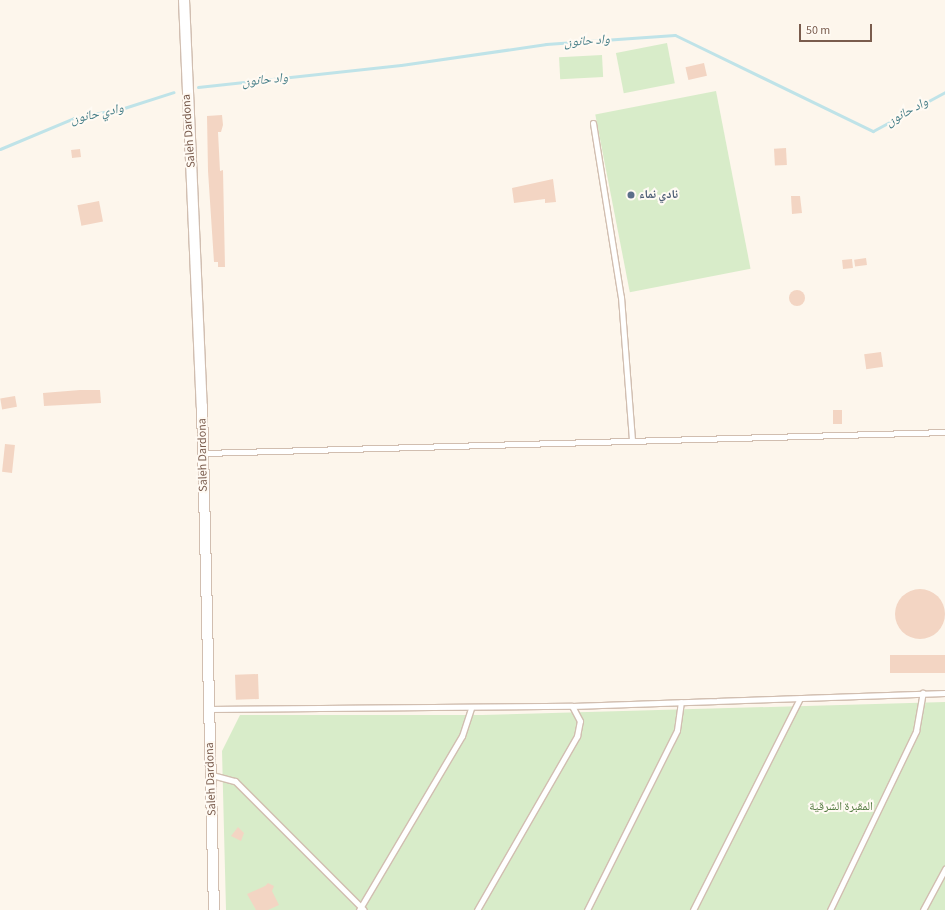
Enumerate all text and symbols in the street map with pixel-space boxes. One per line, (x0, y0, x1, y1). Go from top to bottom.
scale bar (801, 16, 874, 42)
text: 50 m (806, 22, 830, 39)
water label: واد حانون (564, 32, 610, 50)
water label: واد حانون (241, 70, 289, 90)
street label: Saleh Dardona (179, 94, 199, 168)
water label: واد حانون (883, 94, 931, 130)
water label: وادي حانون (69, 100, 125, 128)
place label: نادي نماء (639, 188, 678, 202)
marker: نادي نماء (626, 190, 636, 200)
street label: Saleh Dardona (195, 418, 211, 492)
street label: Saleh Dardona (203, 742, 219, 816)
park label: المقبرة الشرقية (809, 800, 873, 814)

